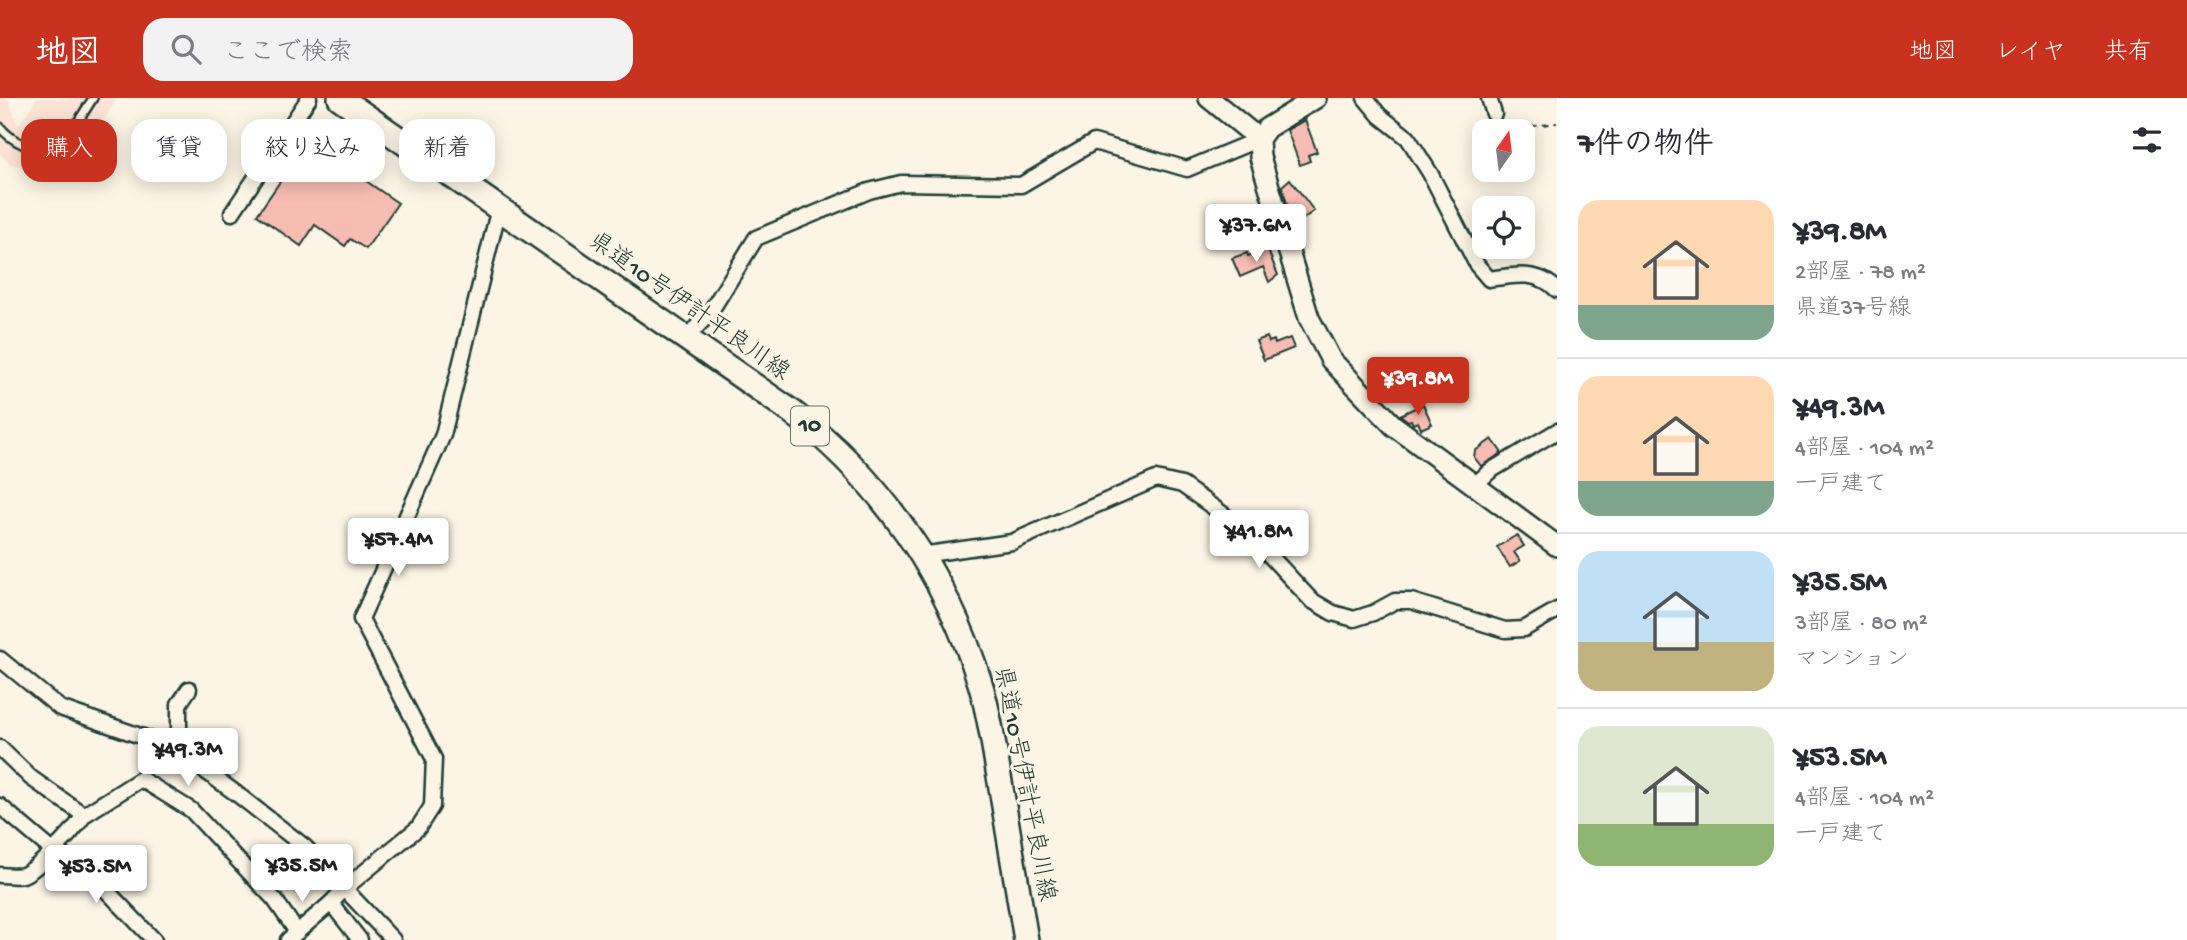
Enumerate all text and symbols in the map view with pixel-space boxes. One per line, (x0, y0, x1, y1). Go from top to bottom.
search box (143, 18, 633, 81)
icon: search (167, 30, 205, 68)
text: 地図 (35, 37, 101, 75)
text: ここで検索 (223, 39, 353, 70)
text: 地図 (1909, 39, 1957, 68)
text: レイヤ (1995, 39, 2066, 68)
text: 共有 (2104, 39, 2152, 68)
chip: 購入 (21, 119, 117, 182)
chip: 賃貸 (131, 119, 227, 182)
chip: 絞り込み (241, 119, 385, 182)
chip: 新着 (399, 119, 495, 182)
north arrow (1472, 119, 1535, 182)
map controls (1472, 119, 1535, 259)
icon: filters (2128, 121, 2166, 159)
text: 7件の物件 (1578, 129, 1714, 164)
button: locate (1472, 196, 1535, 259)
pin: ¥37.6M (1199, 204, 1313, 264)
text: ¥37.6M (1221, 213, 1291, 240)
text: ¥39.8M (1795, 216, 1886, 251)
street label: 県道10号伊計平良川線 (582, 227, 795, 389)
icon: home (1634, 228, 1718, 312)
text: 2部屋 · 78 m² (1795, 260, 1926, 287)
text: 県道37号線 (1795, 296, 1911, 323)
pin: ¥39.8M (1361, 358, 1475, 417)
text: ¥39.8M (1383, 366, 1453, 393)
text: ¥49.3M (1795, 392, 1884, 427)
icon: home (1634, 404, 1718, 488)
road number: 10 (791, 406, 829, 446)
text: 4部屋 · 104 m² (1795, 436, 1934, 463)
text: 一戸建て (1795, 472, 1887, 499)
pin: ¥41.8M (1202, 510, 1316, 570)
pin: ¥57.4M (341, 518, 455, 578)
text: ¥41.8M (1226, 519, 1292, 546)
text: ¥57.4M (364, 527, 432, 554)
text: ¥35.5M (1795, 567, 1886, 602)
icon: home (1634, 579, 1718, 663)
text: 3部屋 · 80 m² (1795, 611, 1928, 638)
text: マンション (1795, 647, 1909, 674)
street label: 県道10号伊計平良川線 (986, 664, 1061, 904)
pin: ¥49.3M (131, 728, 245, 788)
text: ¥49.3M (154, 737, 222, 764)
text: ¥53.5M (1795, 742, 1886, 777)
icon: home (1634, 754, 1718, 838)
text: 4部屋 · 104 m² (1795, 786, 1934, 813)
text: 一戸建て (1795, 822, 1887, 849)
pin: ¥35.5M (245, 844, 359, 904)
pin: ¥53.5M (39, 846, 153, 905)
text: ¥35.5M (267, 853, 337, 880)
text: ¥53.5M (61, 854, 131, 881)

